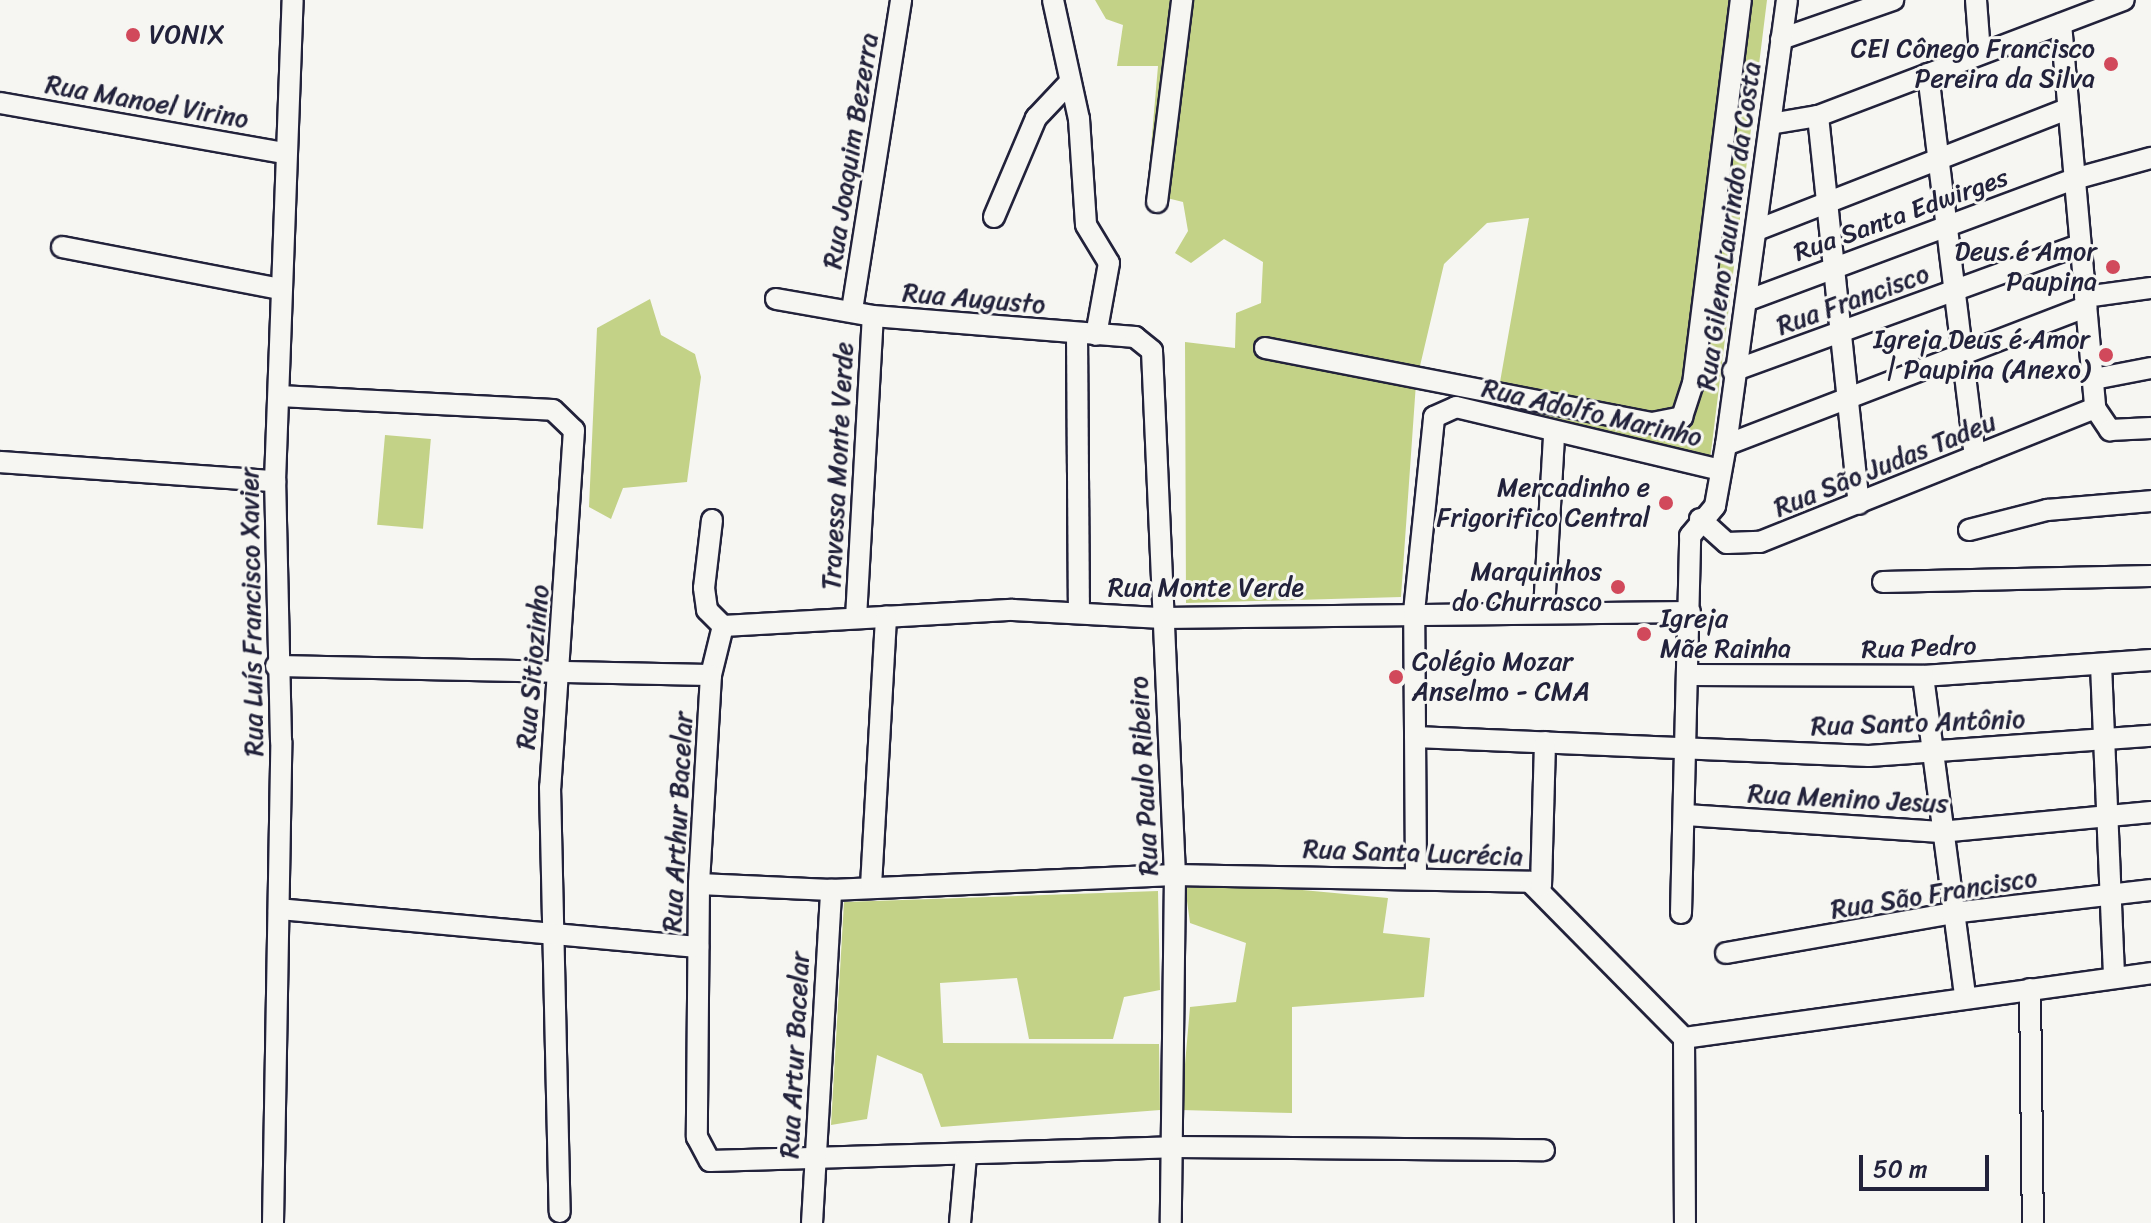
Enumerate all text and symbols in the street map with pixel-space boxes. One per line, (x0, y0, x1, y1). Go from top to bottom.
place label: VONIX (149, 19, 225, 51)
marker: VONIX (124, 26, 142, 44)
street label: Rua Joaquim Bezerra (817, 31, 885, 271)
place label: CEI Cônego Francisco Pereira da Silva (1850, 33, 2095, 94)
marker: CEI Cônego Francisco Pereira da Silva (2102, 55, 2120, 73)
street label: Rua Gileno Laurindo da Costa (1691, 60, 1767, 392)
street label: Rua Manoel Virino (43, 69, 251, 135)
street label: Rua Santa Edwirges (1789, 162, 2013, 268)
place label: Deus é Amor Paupina (1954, 236, 2097, 298)
street label: Rua Francisco (1773, 258, 1933, 342)
marker: Deus é Amor Paupina (2104, 258, 2122, 276)
street label: Rua Augusto (901, 277, 1047, 321)
place label: Igreja Deus é Amor | Paupina (Anexo) (1873, 324, 2090, 386)
street label: Travessa Monte Verde (816, 341, 860, 591)
marker: Igreja Deus é Amor | Paupina (Anexo) (2097, 346, 2115, 364)
street label: Rua Adolfo Marinho (1479, 373, 1705, 453)
street label: Rua São Judas Tadeu (1769, 406, 2001, 524)
street label: Rua Luís Francisco Xavier (234, 467, 270, 757)
place label: Mercadinho e Frigorifico Central (1436, 472, 1650, 534)
marker: Mercadinho e Frigorifico Central (1657, 494, 1675, 512)
place label: Marquinhos do Churrasco (1452, 556, 1602, 618)
street label: Rua Monte Verde (1109, 572, 1303, 604)
marker: Marquinhos do Churrasco (1609, 578, 1627, 596)
street label: Rua Sitiozinho (510, 583, 556, 751)
place label: Igreja Mãe Rainha (1660, 603, 1791, 664)
marker: Igreja Mãe Rainha (1635, 625, 1653, 643)
street label: Rua Pedro (1860, 630, 1978, 666)
place label: Colégio Mozar Anselmo - CMA (1412, 646, 1590, 708)
marker: Colégio Mozar Anselmo - CMA (1387, 668, 1405, 686)
street label: Rua Paulo Ribeiro (1123, 675, 1165, 877)
street label: Rua Santo Antônio (1810, 704, 2026, 742)
street label: Rua Arthur Bacelar (657, 711, 699, 933)
street label: Rua Menino Jesus (1746, 778, 1950, 820)
street label: Rua Santa Lucrécia (1302, 834, 1524, 872)
street label: Rua São Francisco (1828, 862, 2040, 926)
street label: Rua Artur Bacelar (774, 951, 816, 1159)
scale bar (1863, 1139, 1993, 1189)
text: 50 m (1873, 1148, 1928, 1190)

